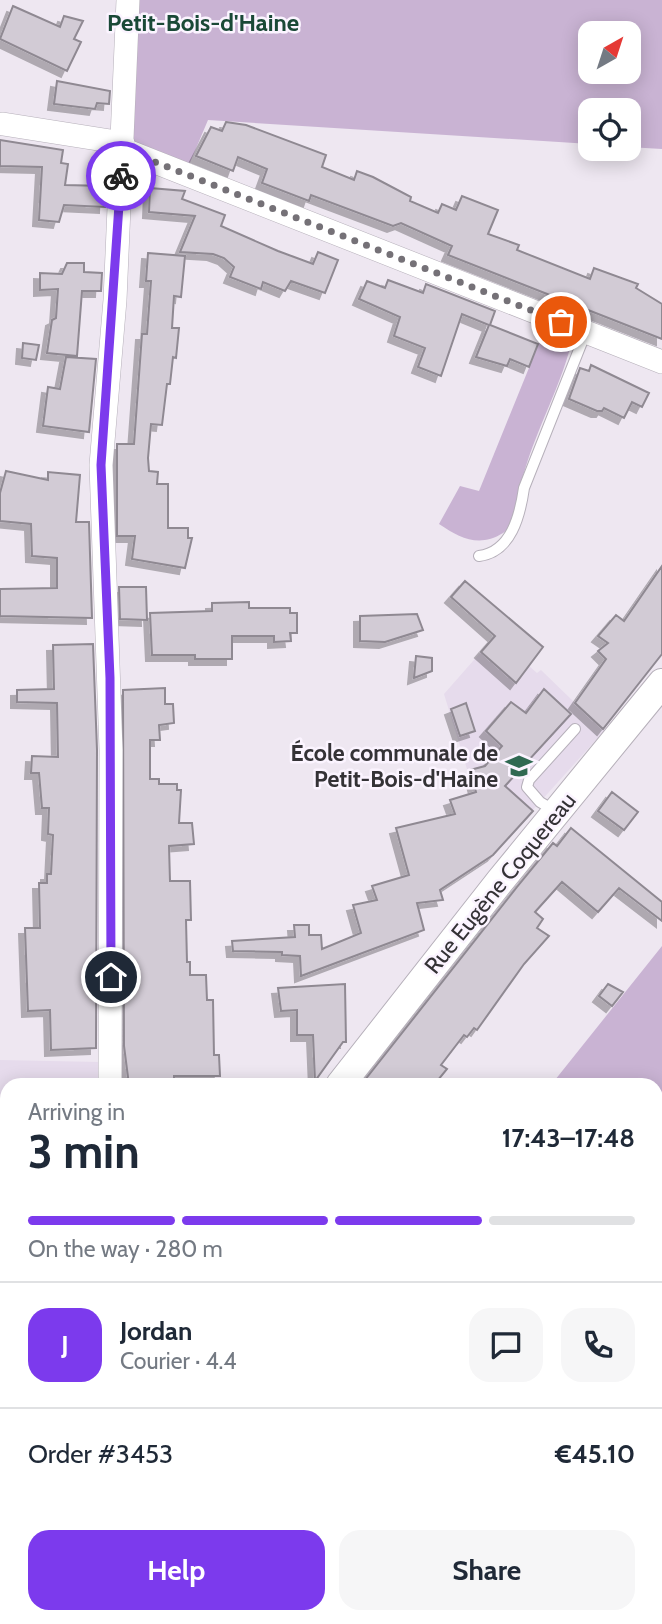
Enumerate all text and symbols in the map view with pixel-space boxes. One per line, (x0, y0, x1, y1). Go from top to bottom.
district label: Petit-Bois-d'Haine (107, 8, 299, 37)
north arrow (578, 21, 640, 84)
map controls (578, 21, 641, 161)
button: locate (578, 98, 641, 161)
courier (86, 141, 156, 211)
icon: bike (102, 157, 140, 195)
pin (531, 292, 591, 352)
icon: bag (542, 303, 580, 341)
place label: École communale de Petit-Bois-d'Haine (291, 739, 498, 793)
school or university icon: École communale de Petit-Bois-d'Haine (504, 751, 534, 781)
street label: Rue Eugène Coquereau (418, 787, 582, 979)
pin (81, 947, 141, 1007)
icon: home (92, 958, 130, 996)
text: Arriving in (28, 1098, 125, 1126)
text: 17:43–17:48 (502, 1122, 635, 1154)
text: 3 min (28, 1124, 140, 1180)
text: On the way · 280 m (28, 1235, 223, 1263)
button: chat (469, 1308, 543, 1382)
button: phone (561, 1308, 635, 1382)
text: Jordan (120, 1315, 192, 1347)
text: J (61, 1329, 69, 1361)
text: Courier · 4.4 (120, 1347, 237, 1375)
text: Order #3453 (28, 1438, 173, 1470)
text: €45.10 (555, 1438, 635, 1470)
button: Help (28, 1530, 325, 1610)
button: Share (339, 1530, 635, 1610)

